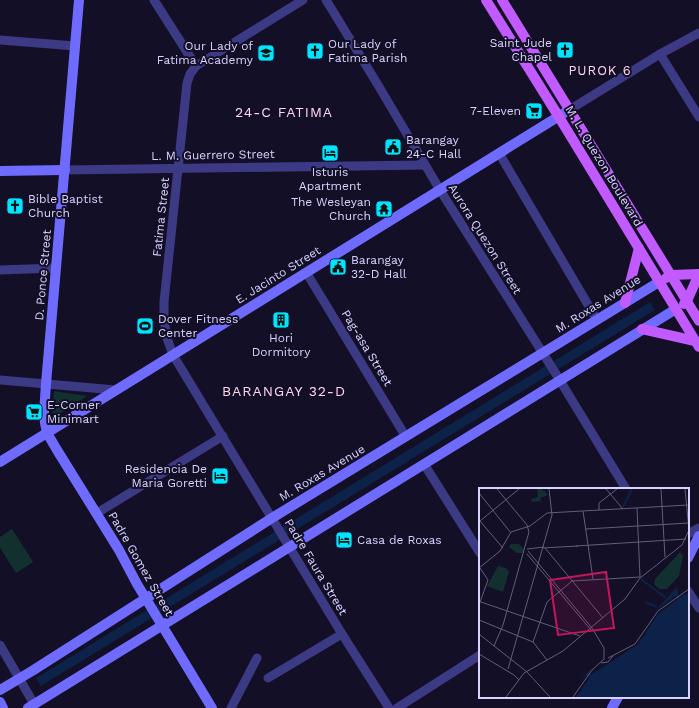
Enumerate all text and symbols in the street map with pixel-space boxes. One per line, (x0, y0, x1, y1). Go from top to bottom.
place label: Saint Jude Chapel (490, 36, 552, 64)
place label: Our Lady of Fatima Parish (328, 37, 407, 65)
place label: Our Lady of Fatima Academy (157, 39, 254, 67)
church icon: Saint Jude Chapel (555, 40, 575, 60)
church icon: Our Lady of Fatima Parish (305, 41, 325, 61)
school or university icon: Our Lady of Fatima Academy (256, 43, 276, 63)
district label: PUROK 6 (568, 63, 632, 78)
supermarket icon: 7-Eleven (524, 101, 544, 121)
street label: M. L. Quezon Boulevard (562, 103, 646, 229)
district label: 24-C FATIMA (235, 104, 333, 120)
place label: 7-Eleven (470, 104, 521, 118)
place label: Barangay 24-C Hall (406, 133, 462, 161)
public building icon: Barangay 24-C Hall (383, 137, 403, 157)
hotel icon: Isturis Apartment (320, 143, 340, 163)
street label: L. M. Guerrero Street (151, 147, 275, 163)
place label: Isturis Apartment (299, 165, 361, 193)
street label: Fatima Street (150, 177, 172, 257)
street label: Aurora Quezon Street (445, 181, 525, 297)
place label: Bible Baptist Church (28, 192, 103, 220)
place label: The Wesleyan Church (291, 195, 371, 223)
church icon: Bible Baptist Church (5, 196, 25, 216)
temple icon: The Wesleyan Church (374, 199, 394, 219)
street label: D. Ponce Street (32, 229, 54, 321)
street label: E. Jacinto Street (233, 243, 323, 307)
place label: Barangay 32-D Hall (351, 253, 407, 281)
public building icon: Barangay 32-D Hall (328, 257, 348, 277)
street label: M. Roxas Avenue (553, 272, 643, 336)
street label: Pag-asa Street (339, 307, 395, 389)
building icon: Hori Dormitory (271, 310, 291, 330)
place label: Dover Fitness Center (158, 312, 238, 340)
sports icon: Dover Fitness Center (135, 316, 155, 336)
place label: Hori Dormitory (252, 331, 311, 359)
district label: BARANGAY 32-D (222, 383, 346, 399)
place label: E-Corner Minimart (47, 398, 100, 426)
supermarket icon: E-Corner Minimart (24, 402, 44, 422)
street label: M. Roxas Avenue (277, 442, 368, 504)
place label: Residencia De Maria Goretti (125, 462, 207, 490)
hotel icon: Residencia De Maria Goretti (210, 466, 230, 486)
inset map (479, 488, 689, 698)
street label: Padre Gomez Street (105, 509, 177, 619)
street label: Padre Faura Street (282, 516, 350, 618)
hotel icon: Casa de Roxas (334, 530, 354, 550)
place label: Casa de Roxas (357, 533, 442, 547)

